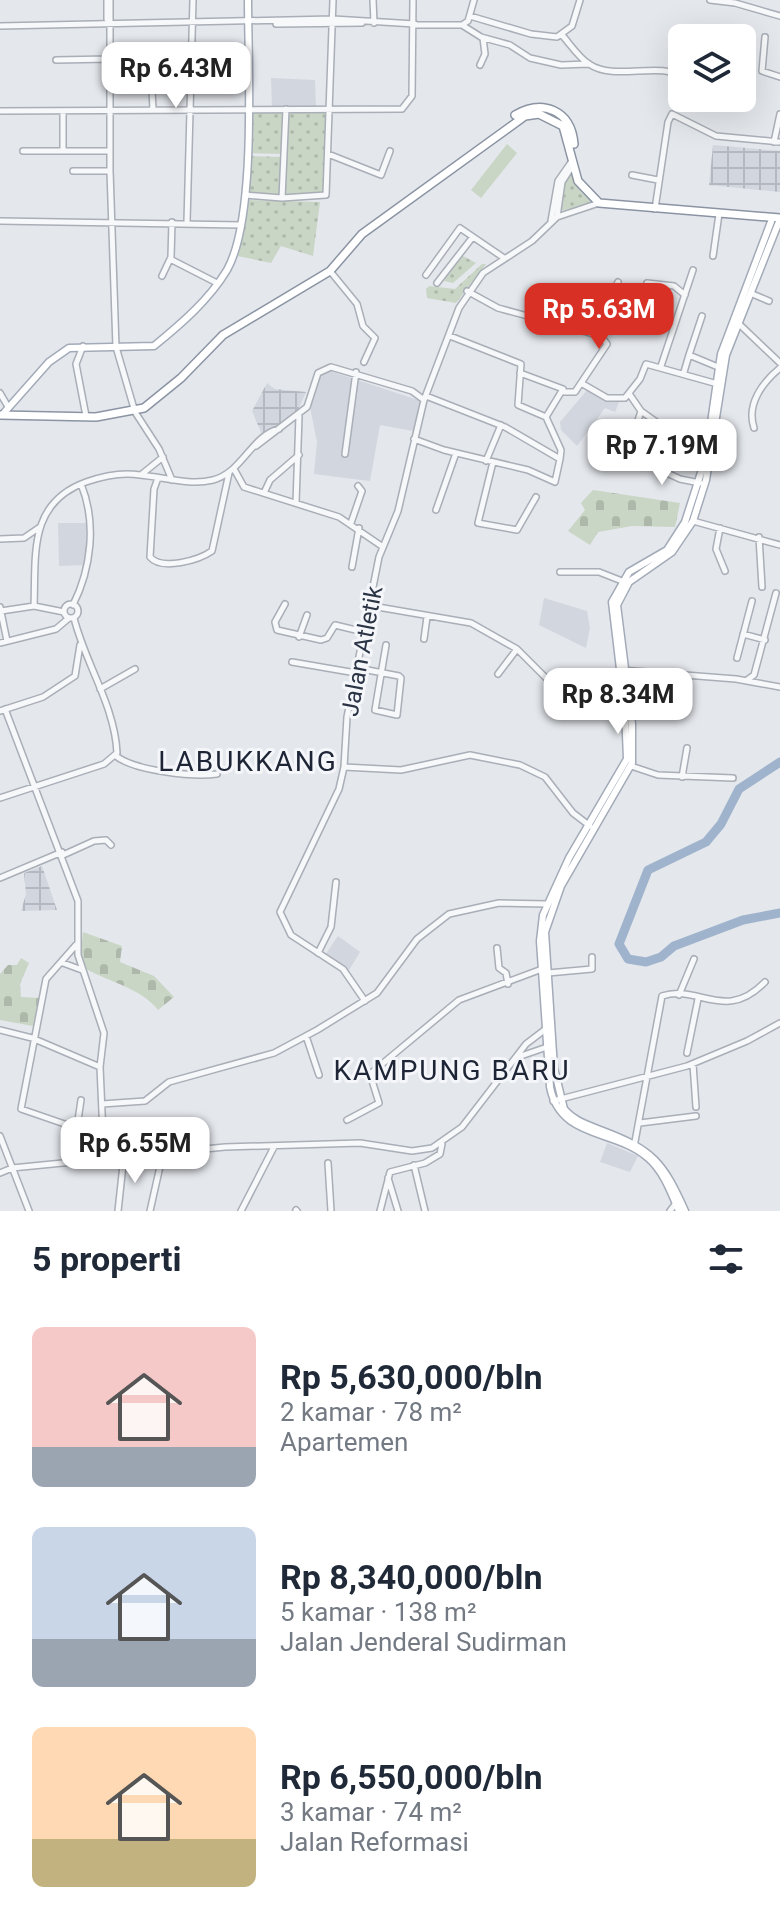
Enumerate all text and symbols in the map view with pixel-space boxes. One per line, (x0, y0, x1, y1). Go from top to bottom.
map controls (668, 24, 756, 112)
button: layers (668, 24, 756, 112)
pin: Rp 6.43M (93, 42, 259, 110)
text: Rp 6.43M (120, 53, 232, 83)
pin: Rp 5.63M (516, 283, 682, 351)
text: Rp 5.63M (543, 294, 655, 324)
pin: Rp 7.19M (579, 419, 745, 487)
text: Rp 7.19M (606, 430, 718, 460)
street label: Jalan Atletik (336, 583, 389, 719)
pin: Rp 8.34M (535, 668, 701, 736)
text: Rp 8.34M (562, 679, 674, 709)
district label: LABUKKANG (158, 745, 338, 778)
district label: KAMPUNG BARU (333, 1054, 571, 1087)
pin: Rp 6.55M (52, 1117, 218, 1185)
text: Rp 6.55M (79, 1128, 191, 1158)
icon: filters (704, 1237, 748, 1281)
text: 5 properti (32, 1239, 181, 1279)
text: Rp 5,630,000/bln (280, 1357, 542, 1397)
icon: home (96, 1359, 192, 1455)
text: 2 kamar · 78 m² (280, 1397, 462, 1427)
text: Apartemen (280, 1427, 408, 1457)
text: Rp 8,340,000/bln (280, 1557, 542, 1597)
icon: home (96, 1559, 192, 1655)
text: 5 kamar · 138 m² (280, 1597, 476, 1627)
text: Jalan Jenderal Sudirman (280, 1627, 567, 1657)
text: Rp 6,550,000/bln (280, 1757, 542, 1797)
icon: home (96, 1759, 192, 1855)
text: 3 kamar · 74 m² (280, 1797, 462, 1827)
text: Jalan Reformasi (280, 1827, 469, 1857)

